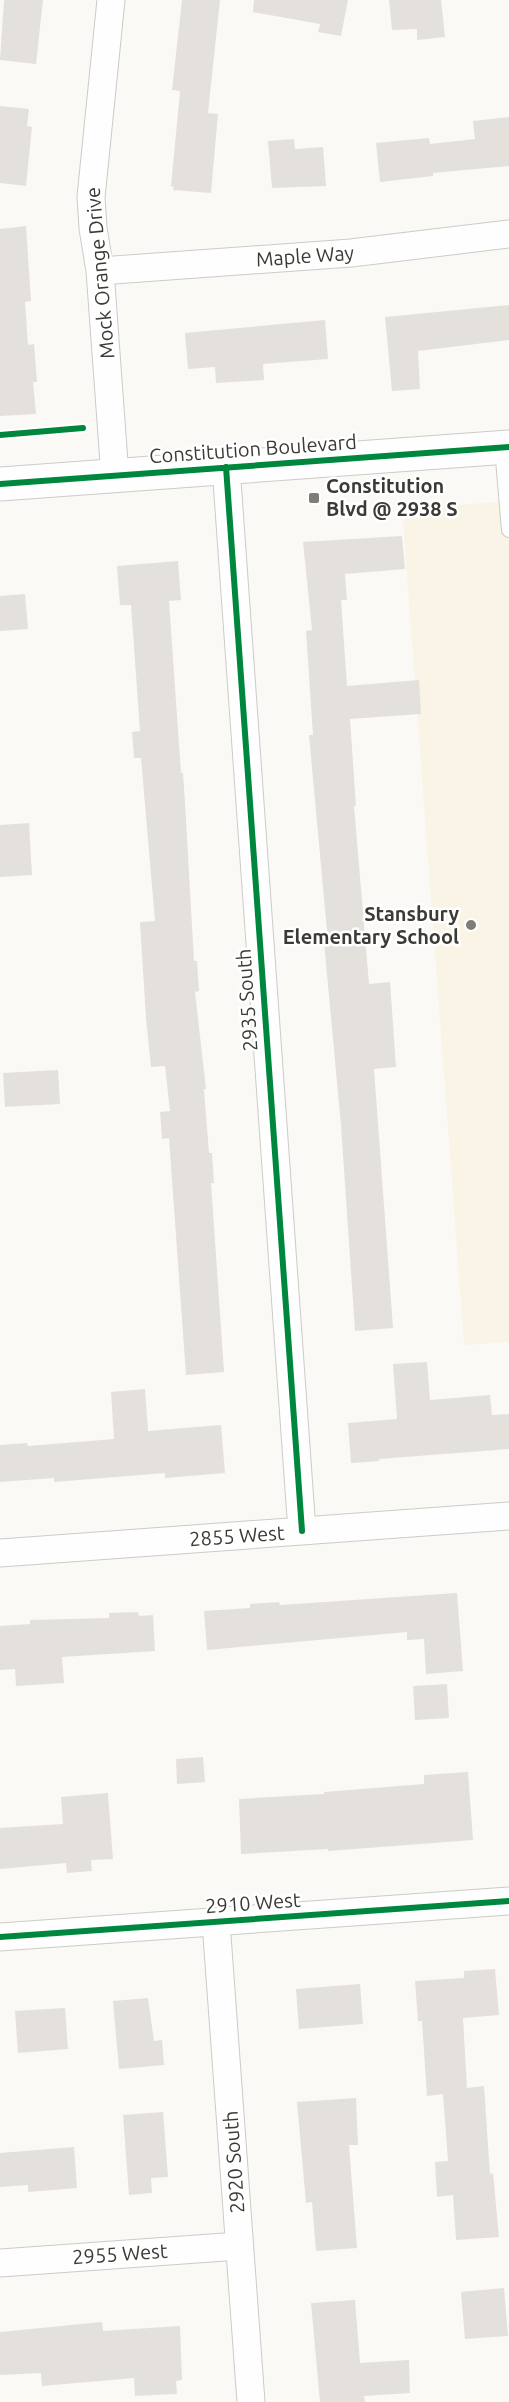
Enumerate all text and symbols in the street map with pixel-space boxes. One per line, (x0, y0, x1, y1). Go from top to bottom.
street label: Mock Orange Drive (81, 186, 118, 360)
street label: Maple Way (255, 241, 355, 270)
street label: Constitution Boulevard (148, 430, 357, 467)
place label: Constitution Blvd @ 2938 S (326, 474, 458, 520)
marker: Constitution Blvd @ 2938 S (307, 491, 321, 505)
place label: Stansbury Elementary School (283, 902, 459, 948)
marker: Stansbury Elementary School (464, 918, 478, 932)
street label: 2935 South (231, 948, 262, 1052)
street label: 2855 West (189, 1521, 286, 1550)
street label: 2910 West (205, 1888, 302, 1917)
street label: 2920 South (218, 2110, 249, 2214)
street label: 2955 West (72, 2239, 169, 2268)

